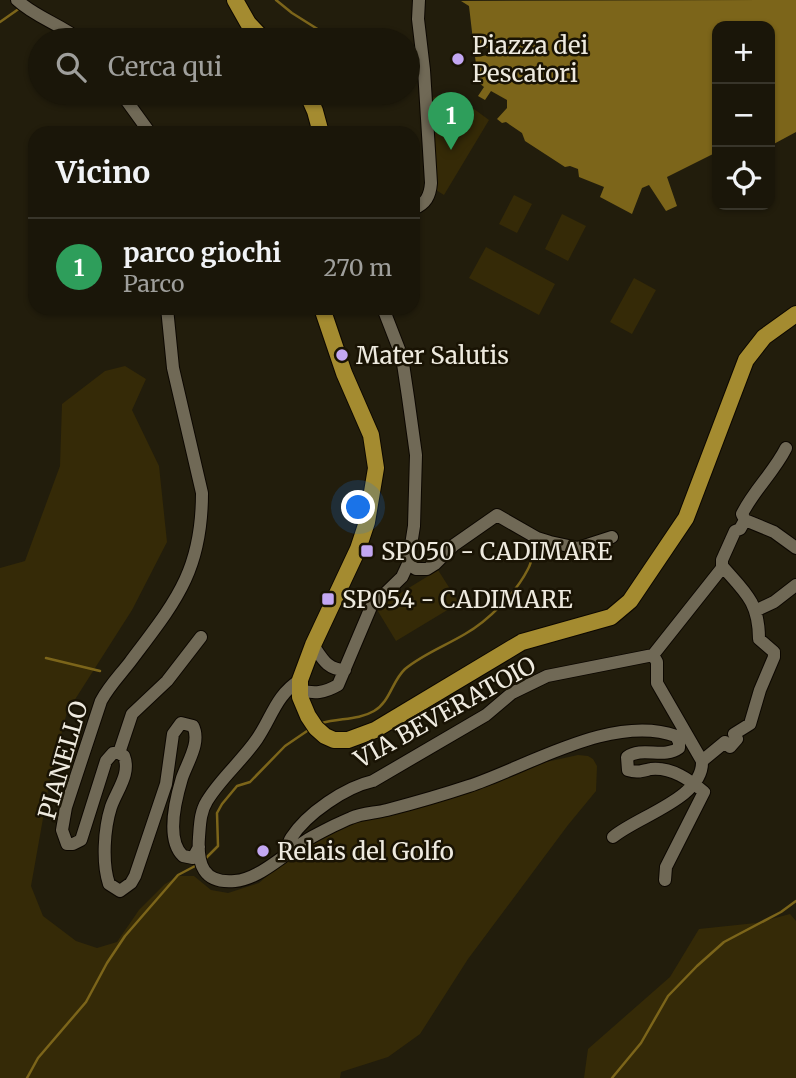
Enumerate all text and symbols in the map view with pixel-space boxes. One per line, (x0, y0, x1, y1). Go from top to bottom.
map controls (712, 21, 775, 210)
button: + (712, 21, 775, 84)
search box (28, 28, 420, 105)
place label: Piazza dei Pescatori (472, 30, 588, 89)
icon: search (52, 48, 90, 86)
text: Cerca qui (108, 50, 222, 83)
marker: Piazza dei Pescatori (450, 51, 466, 67)
button: − (712, 84, 775, 147)
pin: 1 (428, 92, 474, 150)
button: locate (712, 147, 775, 210)
text: Vicino (56, 153, 150, 191)
text: parco giochi (123, 236, 281, 269)
text: 1 (74, 253, 84, 282)
text: 270 m (324, 253, 392, 282)
text: Parco (123, 269, 184, 298)
place label: Mater Salutis (356, 340, 509, 371)
marker: Mater Salutis (334, 347, 350, 363)
your location (341, 490, 375, 524)
place label: SP050 - CADIMARE (381, 536, 613, 567)
marker: SP050 - CADIMARE (359, 543, 375, 559)
place label: SP054 - CADIMARE (342, 584, 573, 615)
marker: SP054 - CADIMARE (320, 591, 336, 607)
street label: VIA BEVERATOIO (348, 649, 541, 775)
street label: PIANELLO (31, 697, 95, 823)
place label: Relais del Golfo (277, 836, 454, 867)
marker: Relais del Golfo (255, 843, 271, 859)

